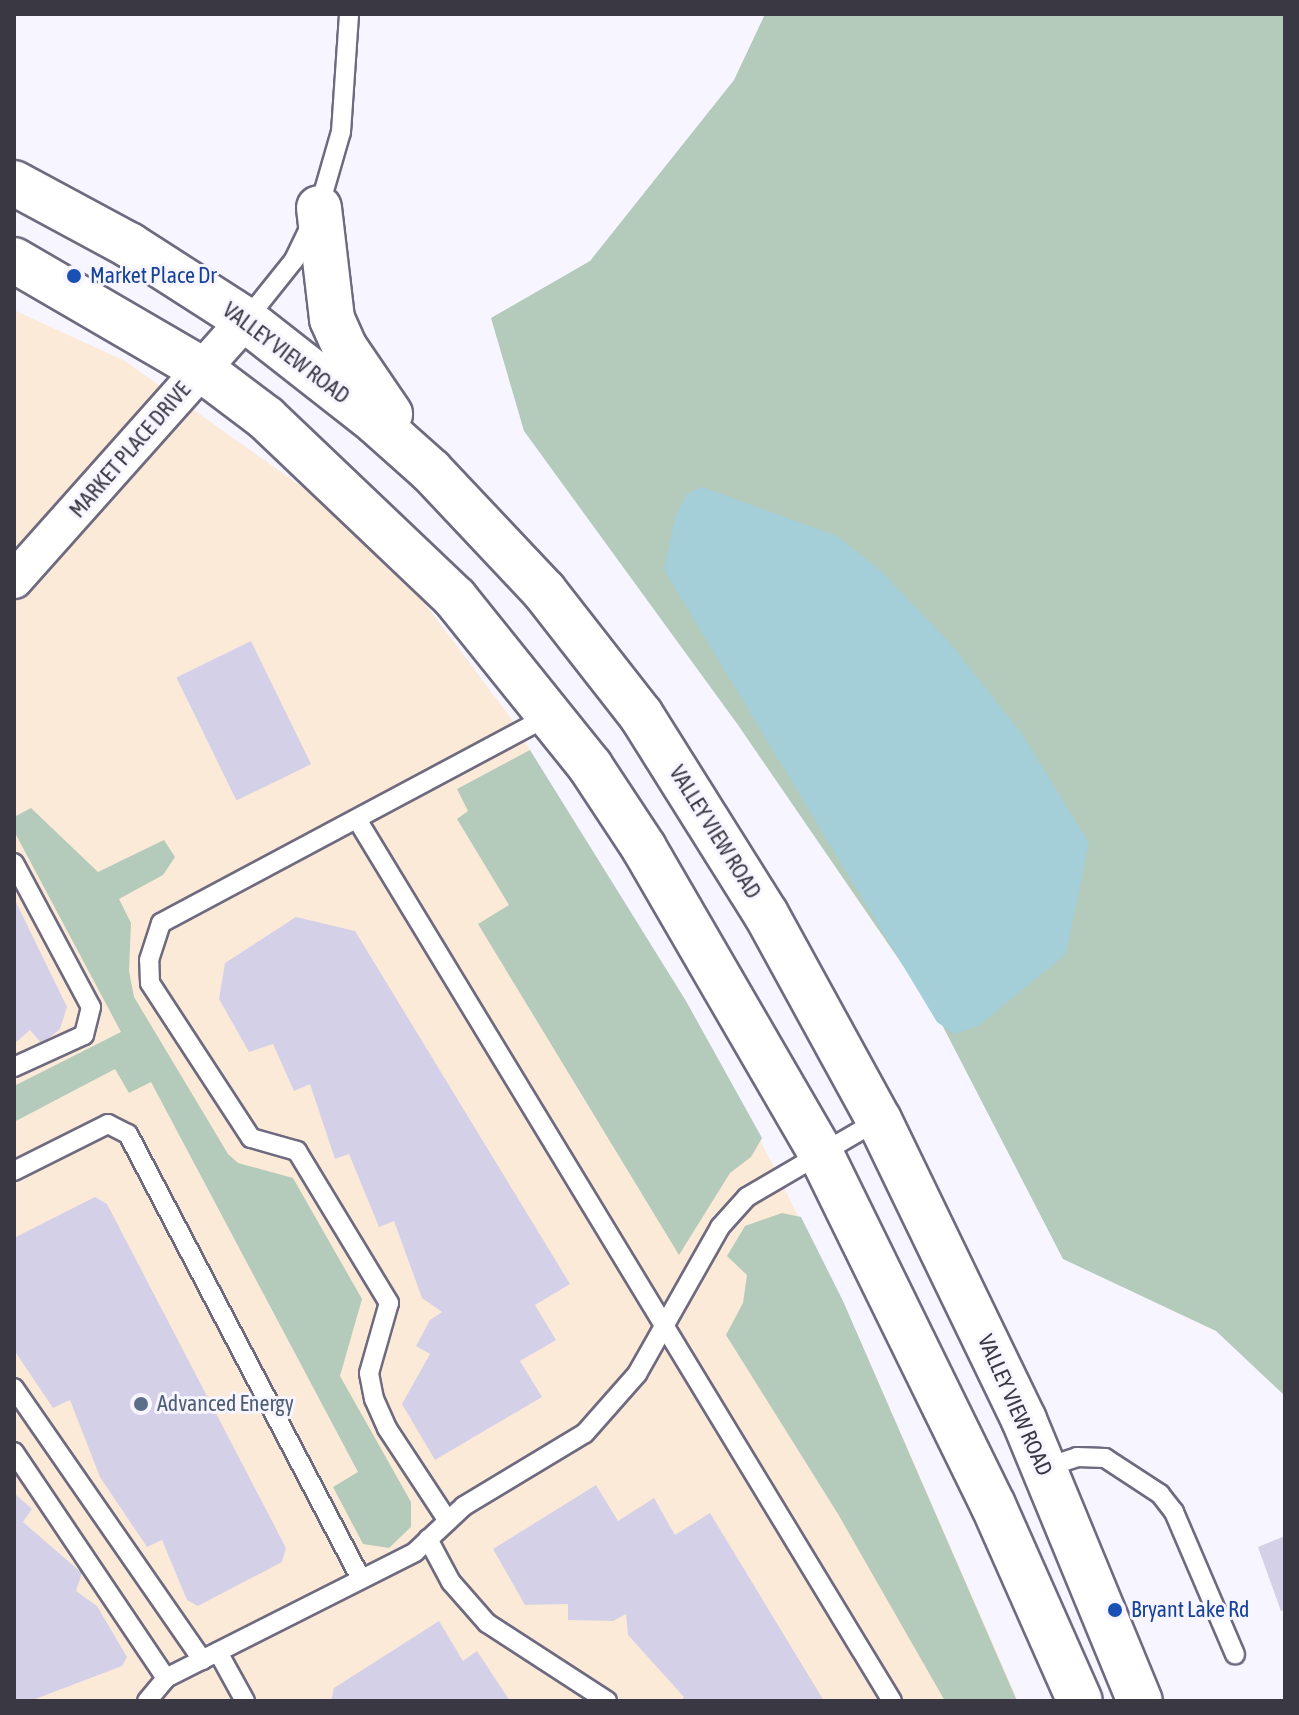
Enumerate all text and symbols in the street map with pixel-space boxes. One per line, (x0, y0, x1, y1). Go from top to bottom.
place label: Market Place Dr (90, 263, 217, 289)
marker: Market Place Dr (65, 267, 83, 285)
street label: VALLEY VIEW ROAD (217, 297, 355, 409)
street label: MARKET PLACE DRIVE (64, 377, 196, 523)
street label: VALLEY VIEW ROAD (664, 761, 766, 903)
street label: VALLEY VIEW ROAD (972, 1330, 1058, 1480)
place label: Advanced Energy (157, 1391, 294, 1417)
marker: Advanced Energy (132, 1395, 150, 1413)
place label: Bryant Lake Rd (1131, 1597, 1249, 1623)
marker: Bryant Lake Rd (1106, 1601, 1124, 1619)

